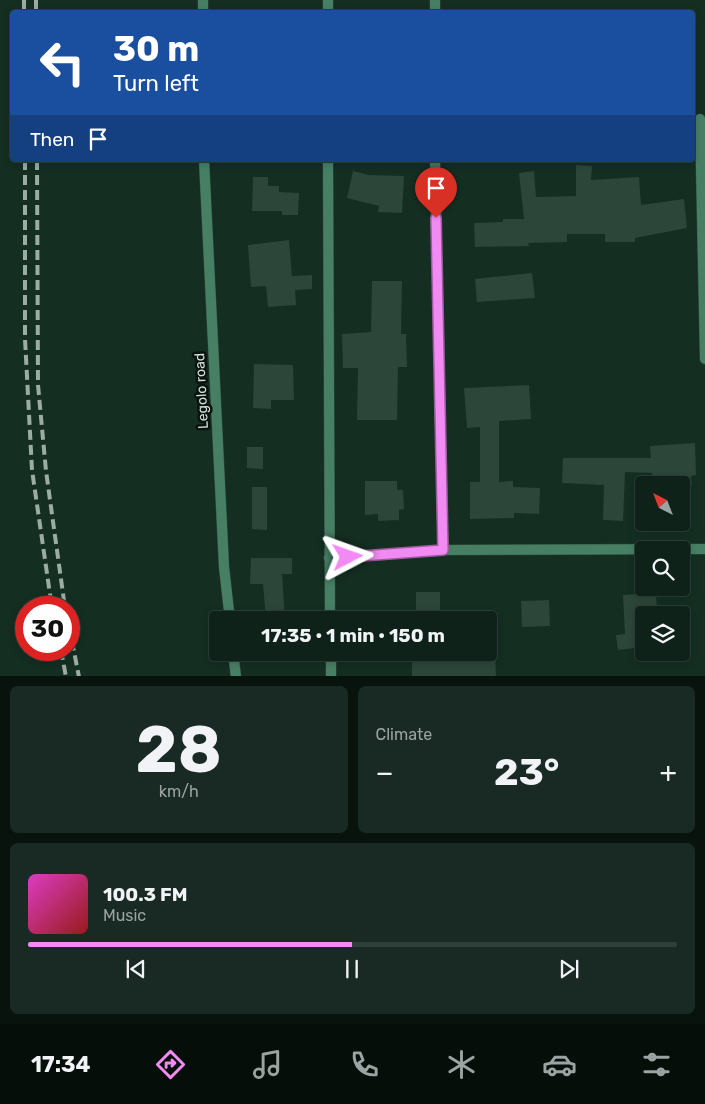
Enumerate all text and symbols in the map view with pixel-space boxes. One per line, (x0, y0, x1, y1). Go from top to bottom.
text: 30 m (113, 28, 199, 70)
icon: left (30, 30, 95, 95)
text: Turn left (113, 70, 199, 97)
icon: arrive (84, 125, 112, 153)
text: Then (30, 128, 74, 151)
pin (415, 167, 457, 218)
icon: arrive (422, 174, 450, 202)
street label: Legolo road (191, 353, 212, 429)
north arrow (635, 476, 690, 531)
map controls (635, 476, 690, 661)
position arrow (321, 530, 373, 582)
button: search (635, 541, 690, 596)
speed limit sign: 30 (15, 596, 80, 661)
button: layers (635, 606, 690, 661)
text: 17:35 · 1 min · 150 m (261, 624, 445, 647)
text: 28 (136, 711, 222, 788)
text: Climate (376, 725, 432, 744)
text: 23° (494, 749, 559, 795)
text: − (376, 756, 394, 789)
text: + (660, 756, 677, 789)
text: km/h (159, 782, 199, 801)
text: 100.3 FM (103, 883, 188, 906)
text: Music (103, 906, 146, 925)
icon: previous (122, 955, 150, 983)
icon: pause (338, 955, 366, 983)
icon: next (555, 955, 583, 983)
icon: directions (153, 1047, 188, 1082)
icon: music (250, 1047, 285, 1082)
icon: phone (347, 1047, 382, 1082)
icon: climate (444, 1047, 479, 1082)
icon: car (542, 1047, 577, 1082)
icon: filters (639, 1047, 674, 1082)
text: 17:34 (31, 1051, 91, 1078)

